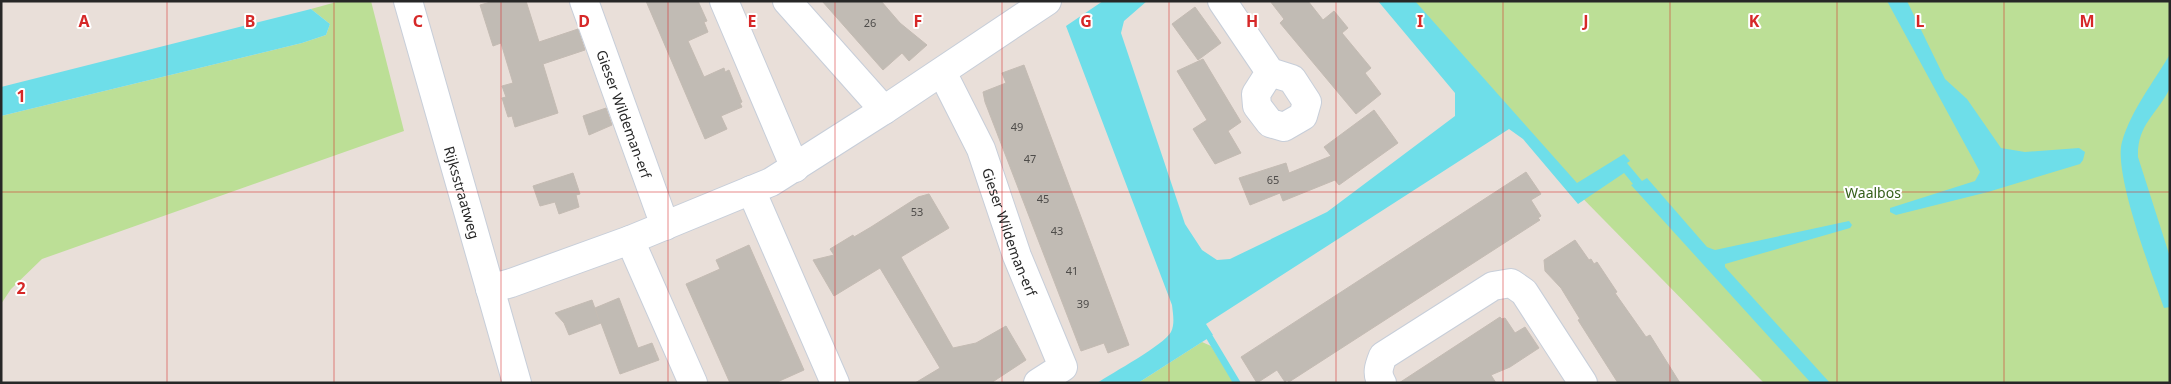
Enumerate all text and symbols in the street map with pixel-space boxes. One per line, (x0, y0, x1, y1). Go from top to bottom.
text: A (78, 10, 90, 32)
text: B (245, 10, 255, 32)
text: C (413, 10, 423, 32)
text: D (578, 10, 590, 32)
text: E (748, 10, 757, 32)
text: F (914, 10, 922, 32)
text: G (1080, 10, 1092, 32)
text: H (1246, 10, 1258, 32)
text: I (1417, 10, 1423, 32)
text: J (1581, 10, 1589, 32)
text: K (1749, 10, 1760, 32)
text: L (1916, 10, 1925, 32)
text: M (2079, 10, 2095, 32)
house number: 26 (864, 15, 876, 30)
street label: Gieser Wildeman-erf (593, 47, 657, 182)
text: 1 (16, 85, 26, 107)
house number: 49 (1011, 119, 1023, 134)
street label: Rijksstraatweg (440, 144, 485, 241)
house number: 47 (1024, 151, 1036, 166)
street label: Gieser Wildeman-erf (978, 165, 1042, 300)
house number: 65 (1267, 172, 1279, 187)
park label: Waalbos (1845, 183, 1901, 202)
house number: 45 (1037, 191, 1049, 206)
house number: 53 (911, 204, 923, 219)
house number: 43 (1051, 223, 1063, 238)
house number: 41 (1066, 263, 1078, 278)
text: 2 (16, 277, 26, 299)
house number: 39 (1077, 296, 1089, 311)

